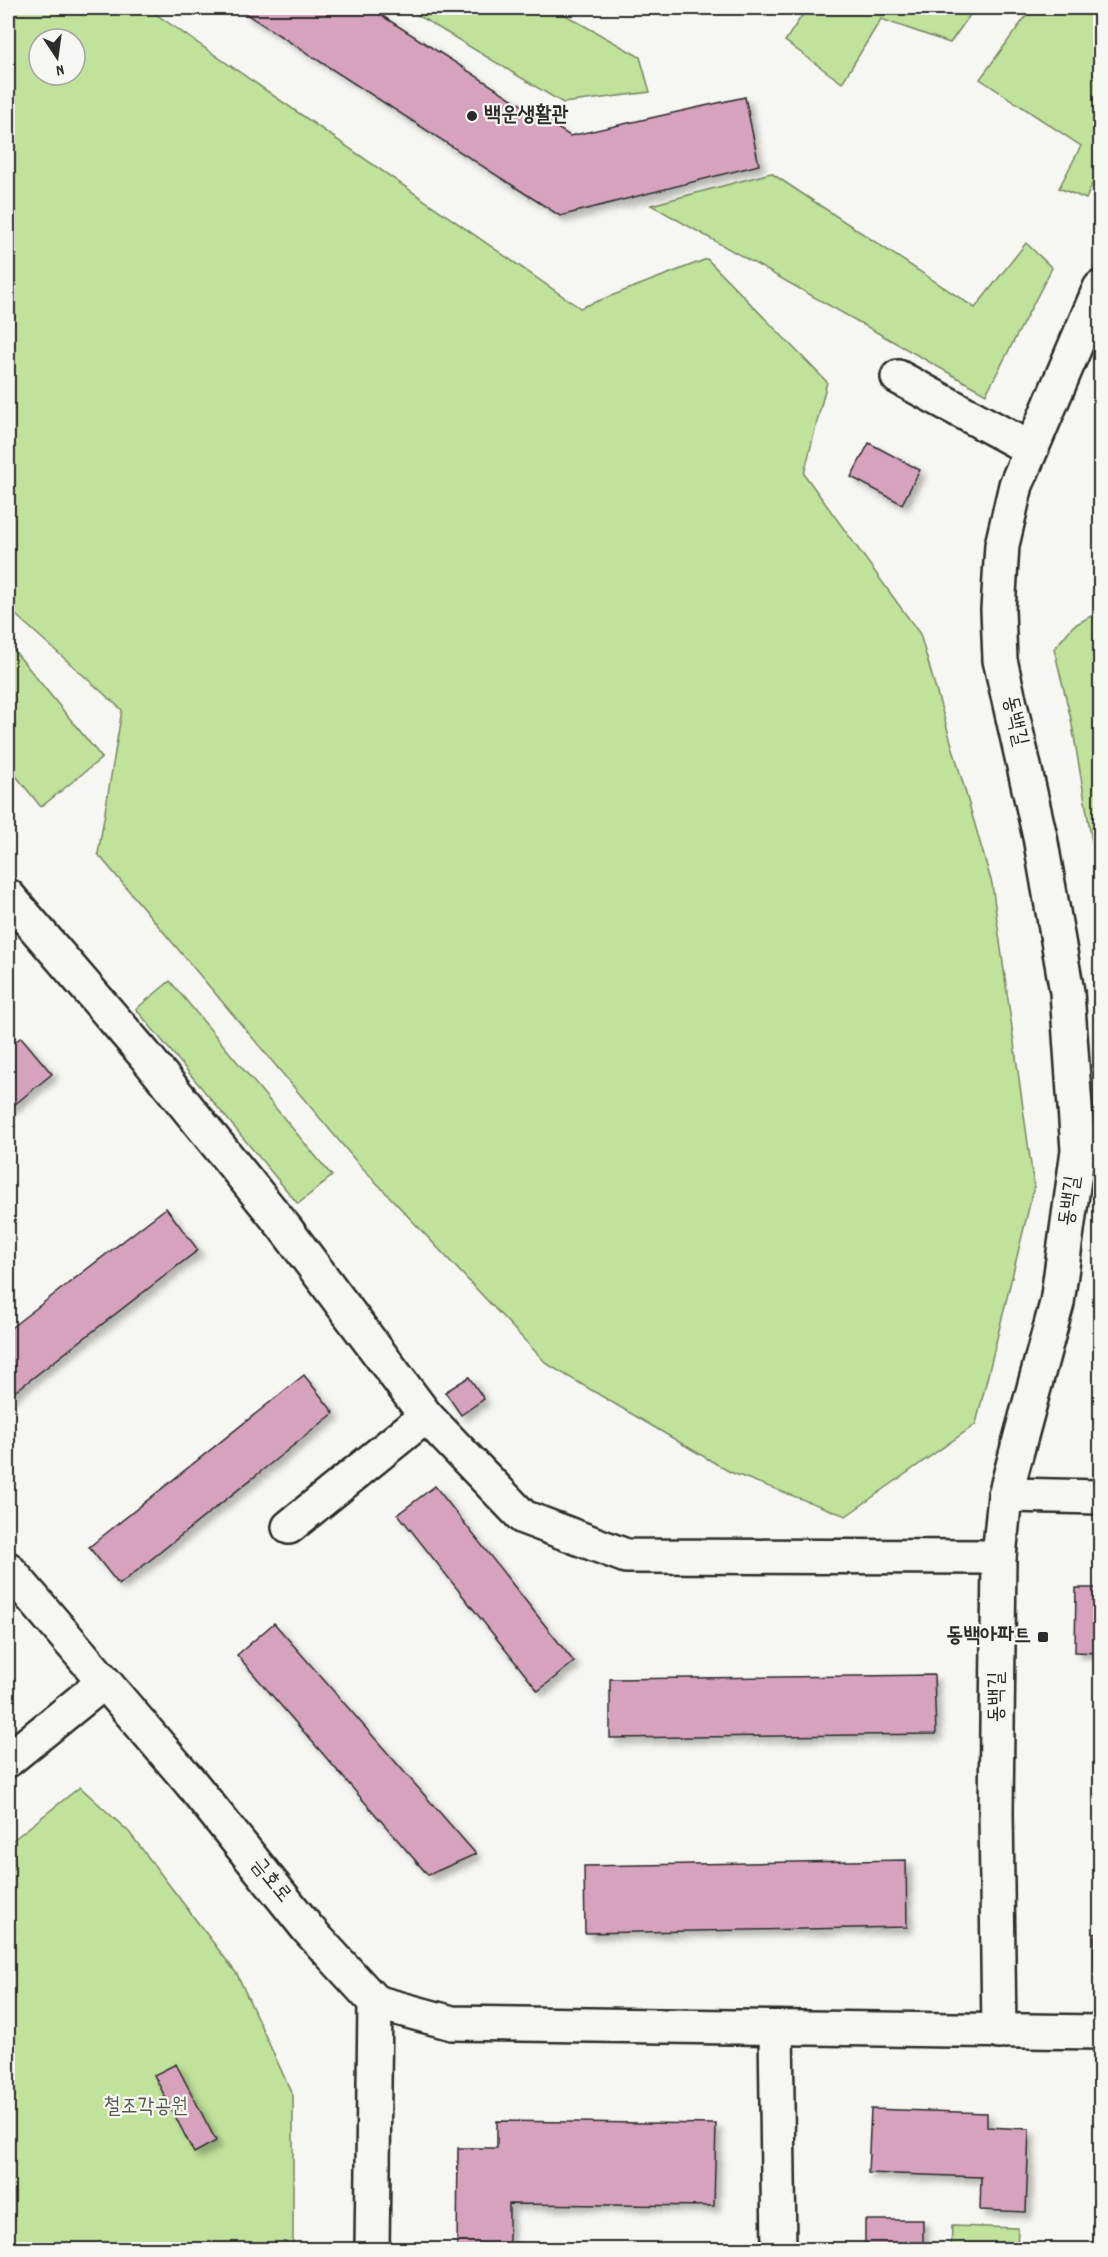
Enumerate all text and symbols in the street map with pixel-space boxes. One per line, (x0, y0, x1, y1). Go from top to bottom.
north arrow (27, 27, 87, 87)
text: N (53, 57, 66, 81)
place label: 백운생활관 (484, 101, 569, 131)
marker: 백운생활관 (465, 109, 479, 123)
street label: 동백길 (994, 693, 1034, 749)
street label: 동백길 (1053, 1174, 1089, 1228)
place label: 동백아파트 (947, 1622, 1031, 1652)
marker: 동백아파트 (1036, 1630, 1050, 1644)
street label: 동백길 (983, 1672, 1013, 1722)
street label: 금호로 (242, 1852, 298, 1910)
park label: 철조각공원 (104, 2093, 188, 2123)

